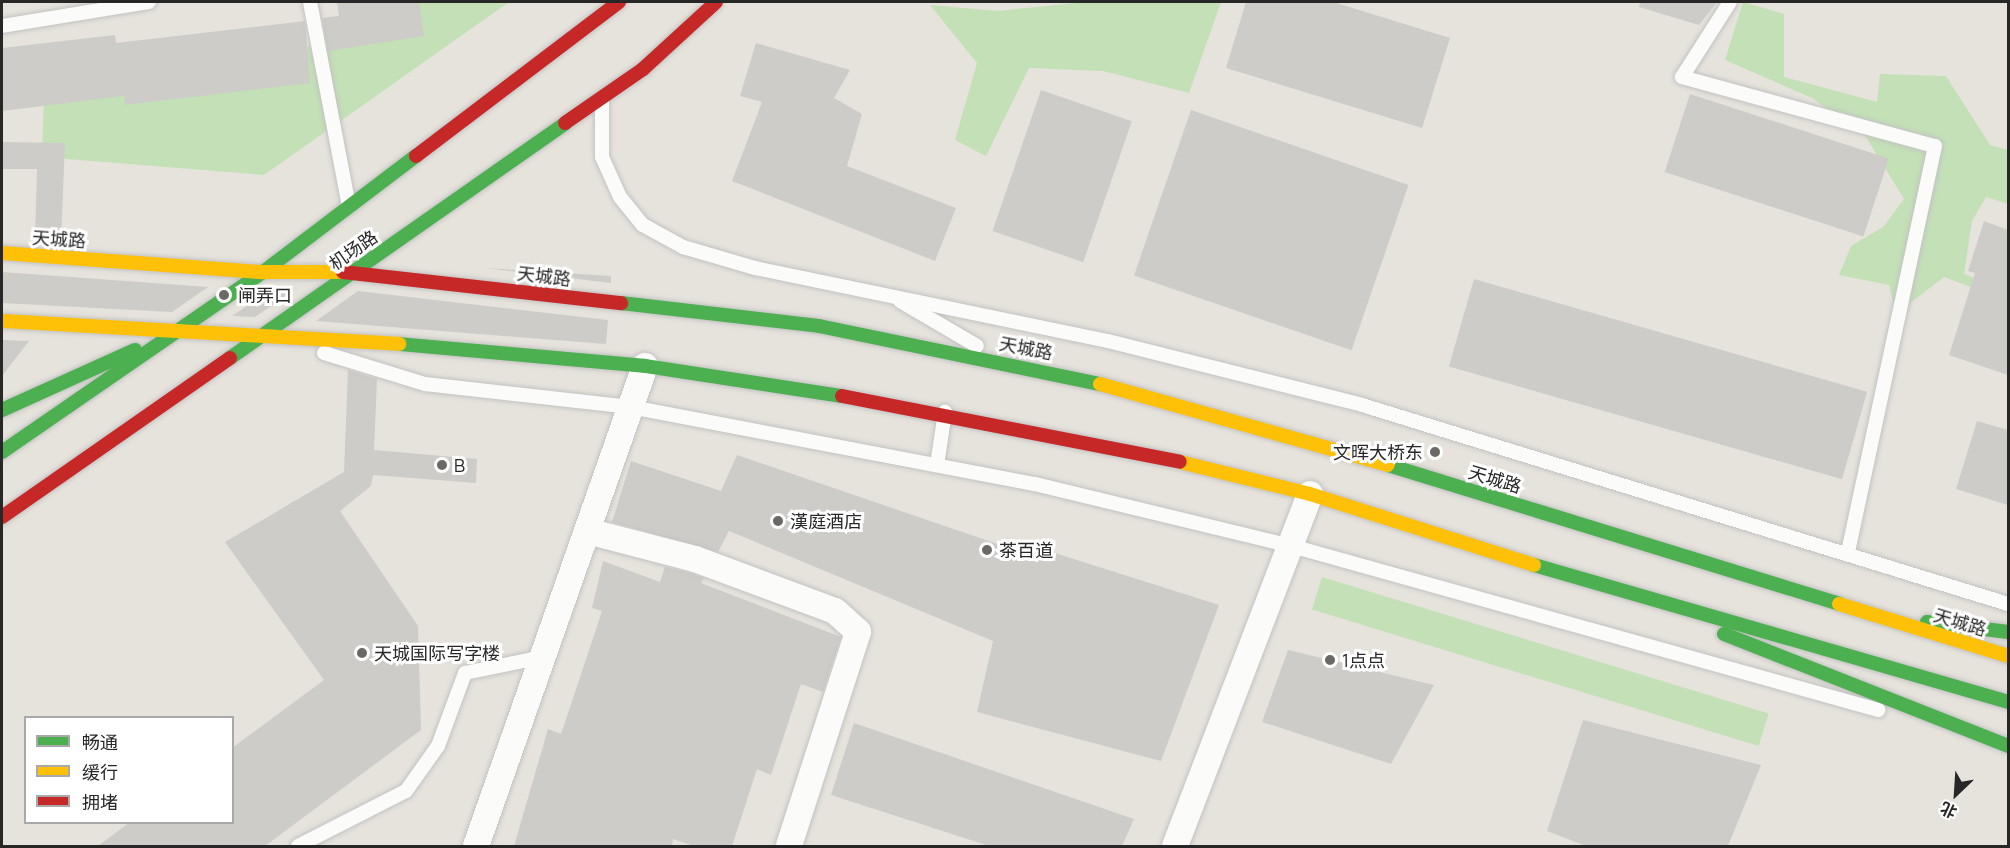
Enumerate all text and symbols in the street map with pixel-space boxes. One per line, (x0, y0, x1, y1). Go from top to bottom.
street label: 天城路 (31, 226, 87, 252)
street label: 机场路 (325, 226, 381, 274)
street label: 天城路 (516, 262, 572, 290)
place label: 闸弄口 (238, 284, 292, 306)
marker: 闸弄口 (215, 286, 233, 304)
street label: 天城路 (997, 332, 1055, 364)
place label: 文晖大桥东 (1333, 441, 1423, 463)
marker: 文晖大桥东 (1428, 445, 1442, 459)
place label: B (454, 454, 465, 476)
marker: B (435, 458, 449, 472)
street label: 天城路 (1466, 461, 1524, 497)
place label: 漢庭酒店 (790, 510, 862, 532)
marker: 漢庭酒店 (771, 514, 785, 528)
place label: 茶百道 (999, 539, 1053, 561)
marker: 茶百道 (980, 543, 994, 557)
street label: 天城路 (1931, 604, 1989, 640)
place label: 天城国际写字楼 (374, 642, 500, 664)
marker: 天城国际写字楼 (355, 646, 369, 660)
place label: 1点点 (1342, 649, 1385, 671)
marker: 1点点 (1323, 653, 1337, 667)
legend (24, 716, 234, 824)
text: 畅通 (82, 730, 118, 754)
text: 缓行 (82, 760, 118, 784)
north arrow (1926, 764, 1986, 824)
text: 拥堵 (82, 790, 118, 814)
text: 北 (1936, 797, 1960, 824)

